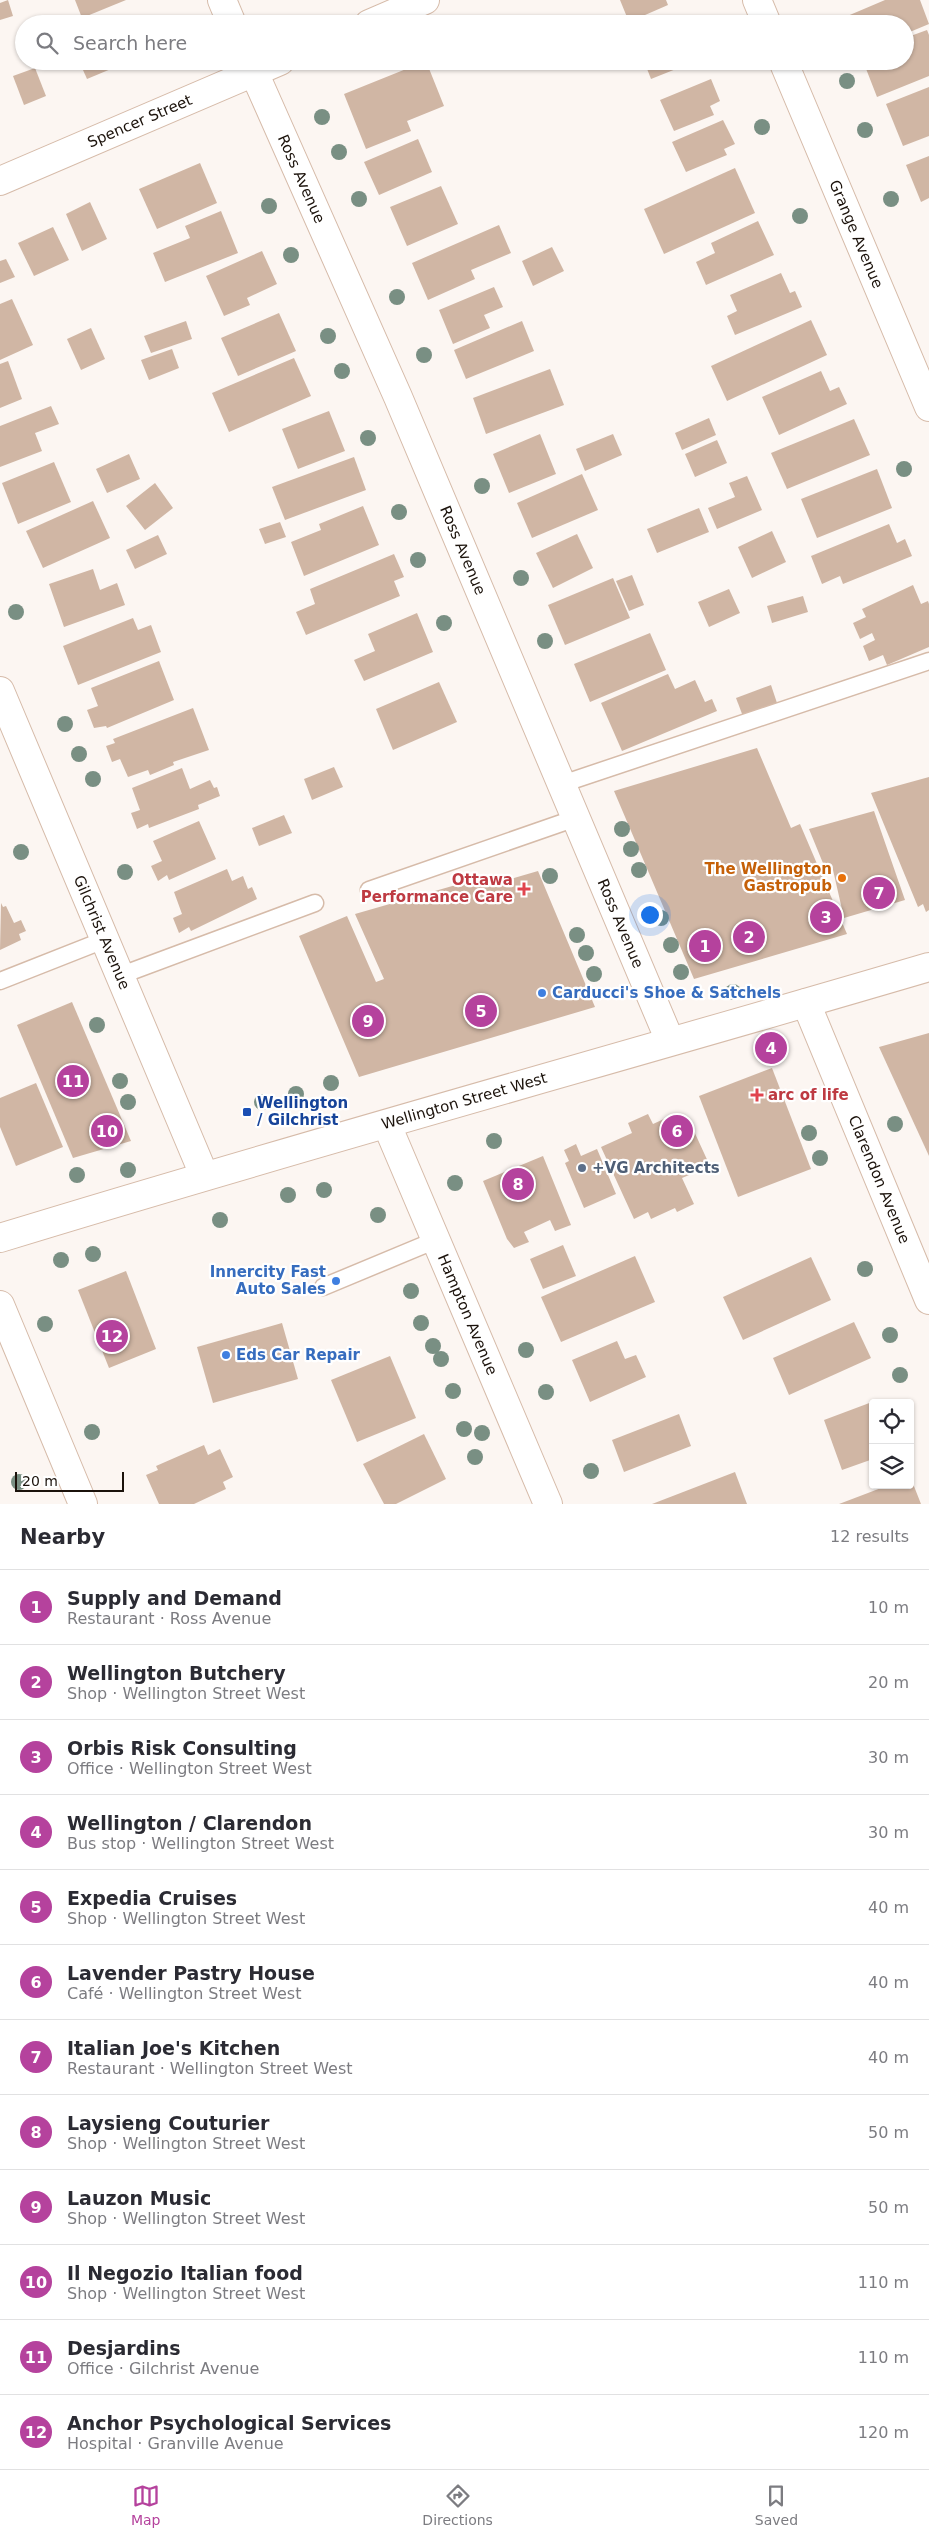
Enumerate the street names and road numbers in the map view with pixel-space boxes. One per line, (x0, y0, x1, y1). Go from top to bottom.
street label: Spencer Street (85, 91, 195, 151)
street label: Ross Avenue (274, 132, 329, 226)
street label: Grange Avenue (825, 177, 887, 291)
street label: Ross Avenue (436, 503, 490, 598)
street label: Gilchrist Avenue (70, 873, 134, 992)
street label: Ross Avenue (594, 876, 647, 971)
street label: Wellington Street West (379, 1069, 549, 1133)
street label: Clarendon Avenue (845, 1113, 914, 1246)
street label: Hampton Avenue (434, 1251, 501, 1378)

